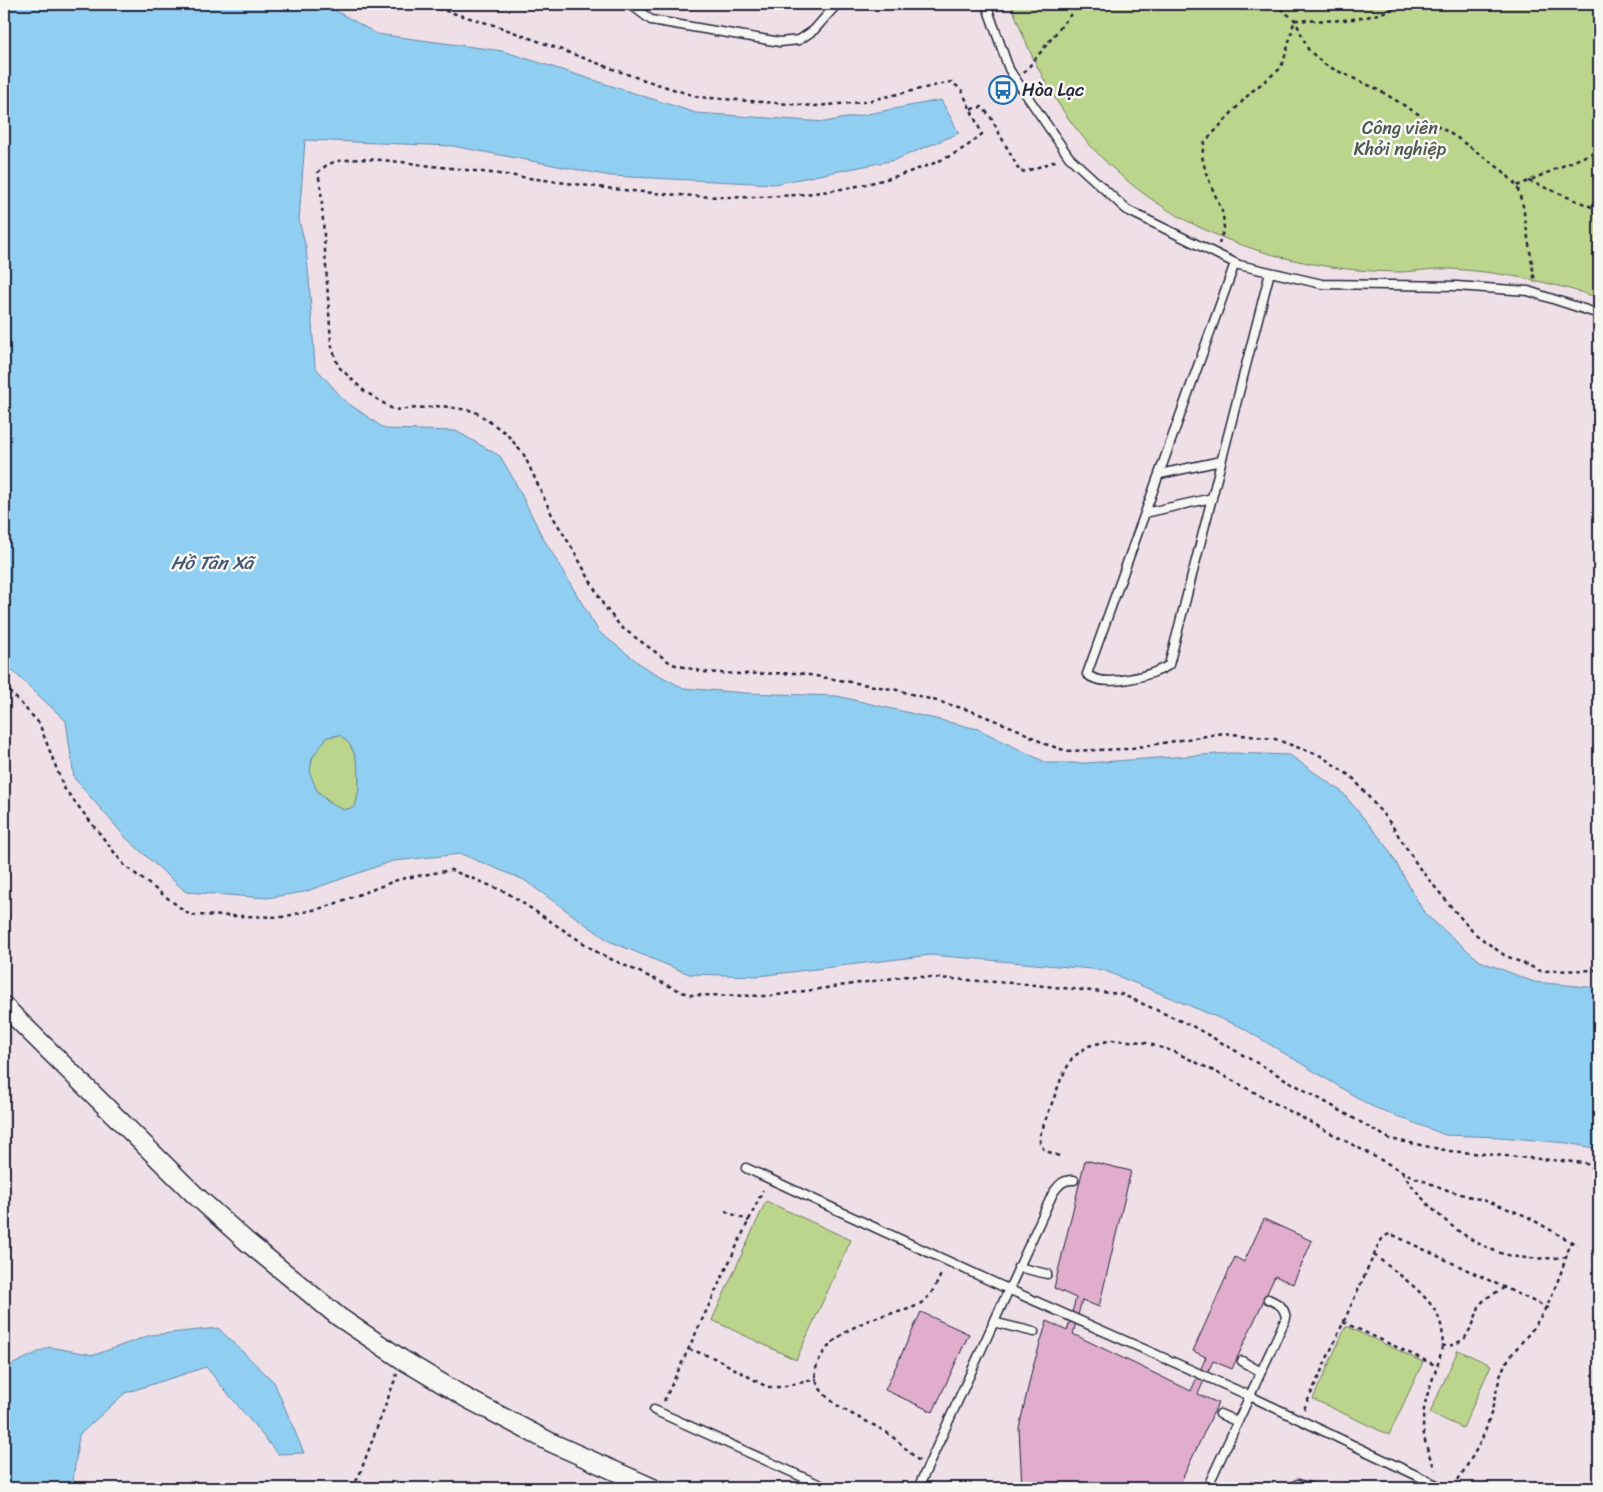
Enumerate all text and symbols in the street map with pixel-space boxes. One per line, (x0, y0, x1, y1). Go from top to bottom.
place label: Hòa Lạc (1022, 74, 1084, 106)
bus stop icon: Hòa Lạc (988, 75, 1018, 105)
park label: Công viên Khởi nghiệp (1354, 112, 1447, 165)
water label: Hồ Tân Xã (171, 546, 257, 579)

